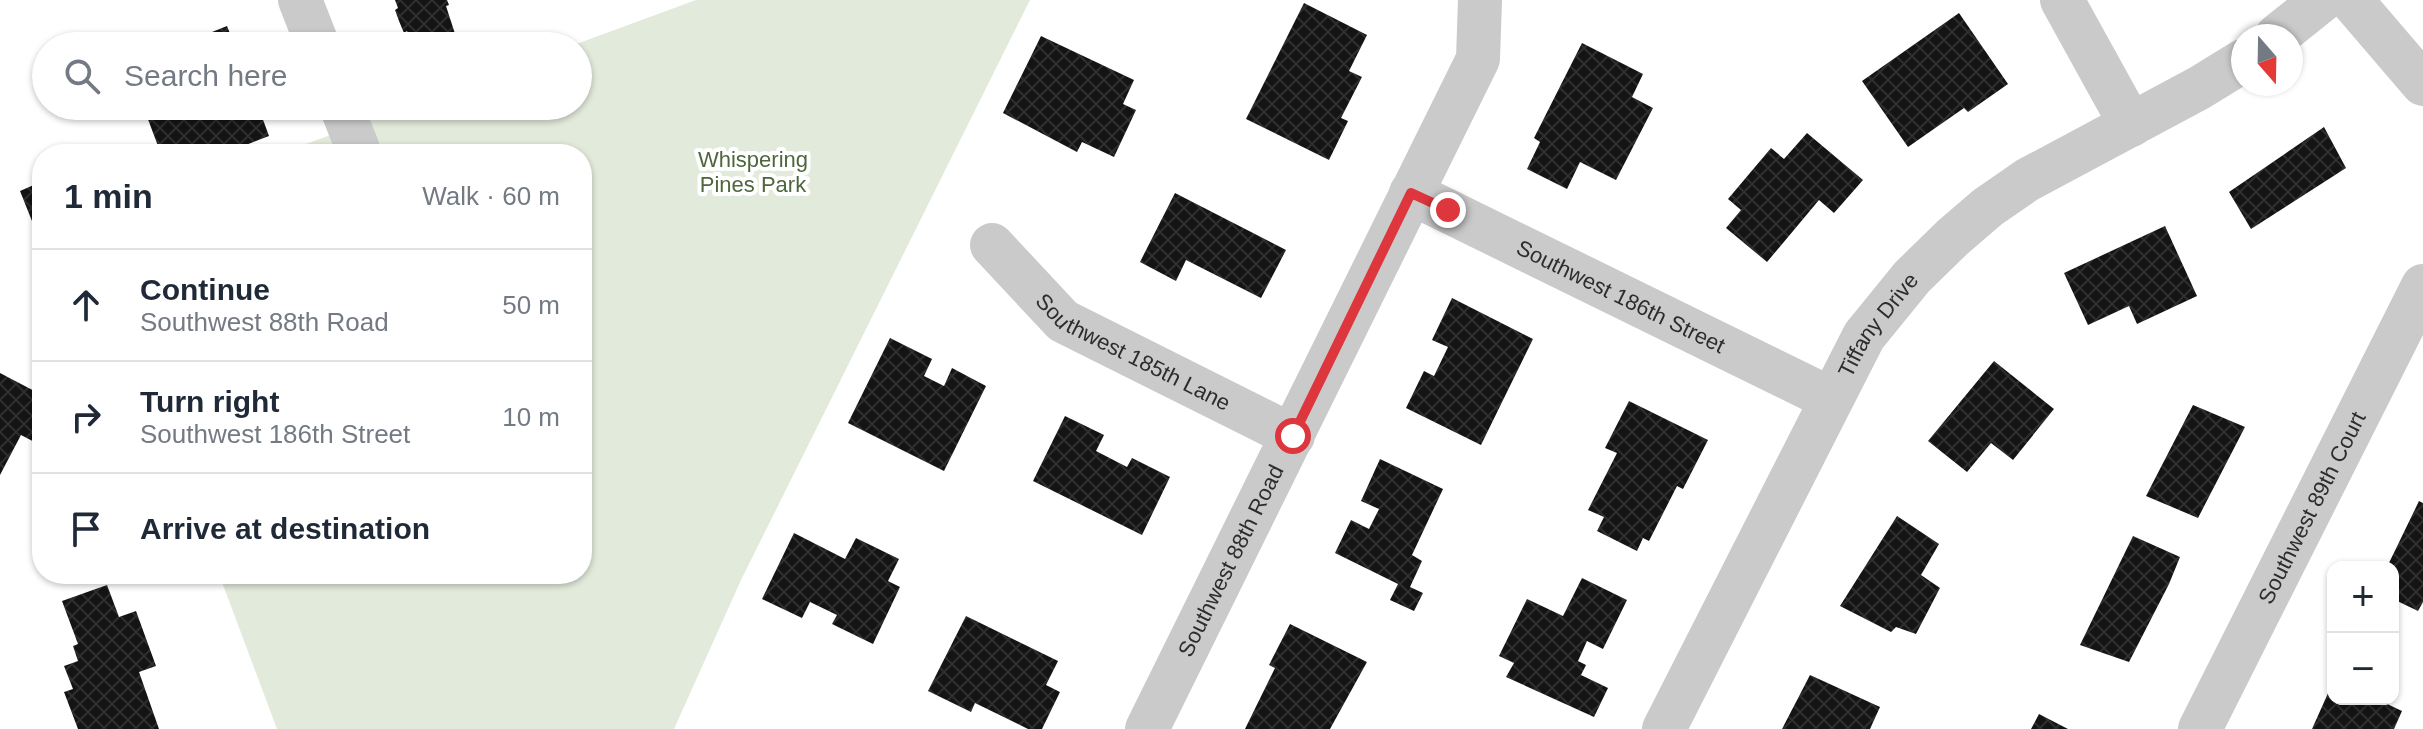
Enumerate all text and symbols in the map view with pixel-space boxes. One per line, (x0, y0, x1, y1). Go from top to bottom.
north arrow (2231, 24, 2303, 96)
search box (32, 32, 592, 120)
icon: search (60, 54, 104, 98)
text: Search here (124, 59, 287, 92)
park label: Whispering Pines Park (698, 147, 808, 197)
text: 1 min (64, 177, 153, 215)
text: Walk · 60 m (422, 181, 560, 211)
route end (1430, 192, 1466, 228)
street label: Southwest 186th Street (1513, 234, 1729, 358)
street label: Tiffany Drive (1833, 267, 1923, 381)
text: Continue (140, 273, 270, 306)
icon: ahead (64, 283, 108, 327)
street label: Southwest 185th Lane (1031, 288, 1235, 415)
text: 50 m (502, 290, 560, 320)
text: Southwest 88th Road (140, 307, 389, 337)
text: Turn right (140, 385, 279, 418)
icon: right (64, 395, 108, 439)
text: 10 m (502, 402, 560, 432)
street label: Southwest 89th Court (2253, 407, 2370, 608)
route start (1275, 418, 1311, 454)
text: Southwest 186th Street (140, 419, 410, 449)
street label: Southwest 88th Road (1172, 461, 1288, 660)
icon: arrive (64, 507, 108, 551)
text: Arrive at destination (140, 512, 430, 545)
map controls (2327, 561, 2399, 705)
button: + (2327, 561, 2399, 633)
button: − (2327, 633, 2399, 705)

